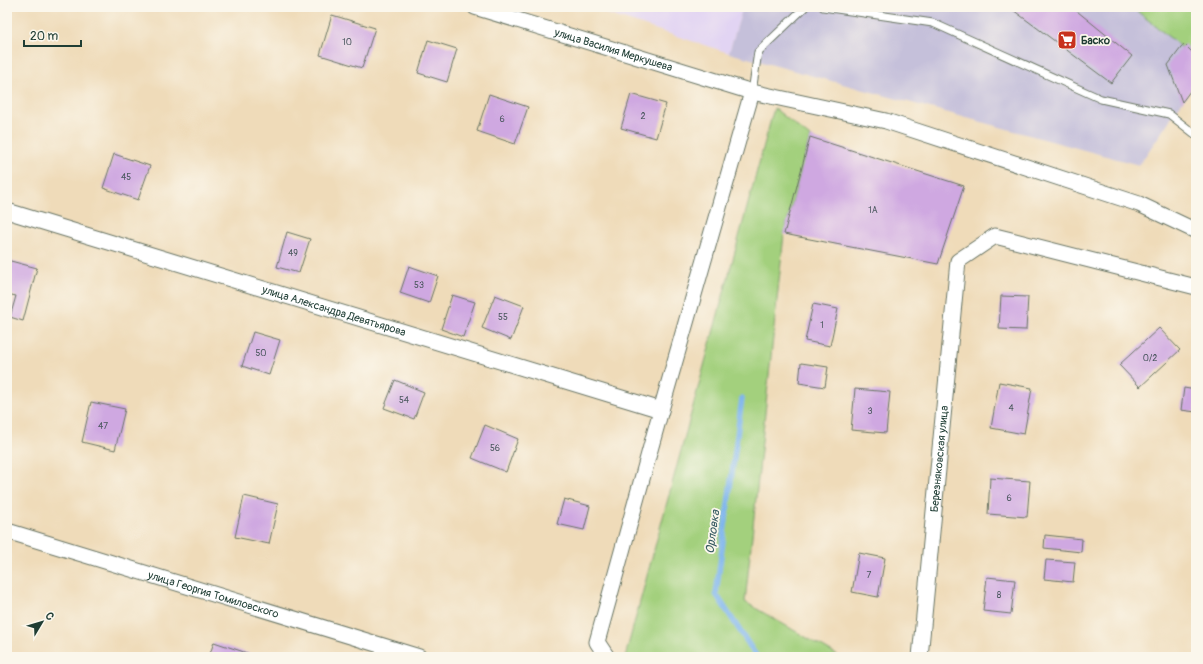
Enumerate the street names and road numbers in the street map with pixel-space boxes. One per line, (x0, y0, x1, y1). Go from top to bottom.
street label: улица Василия Меркушева (552, 25, 674, 74)
street label: улица Александра Девятьярова (260, 282, 408, 339)
street label: Березняковская улица (927, 405, 951, 513)
street label: улица Георгия Томиловского (146, 568, 281, 620)

